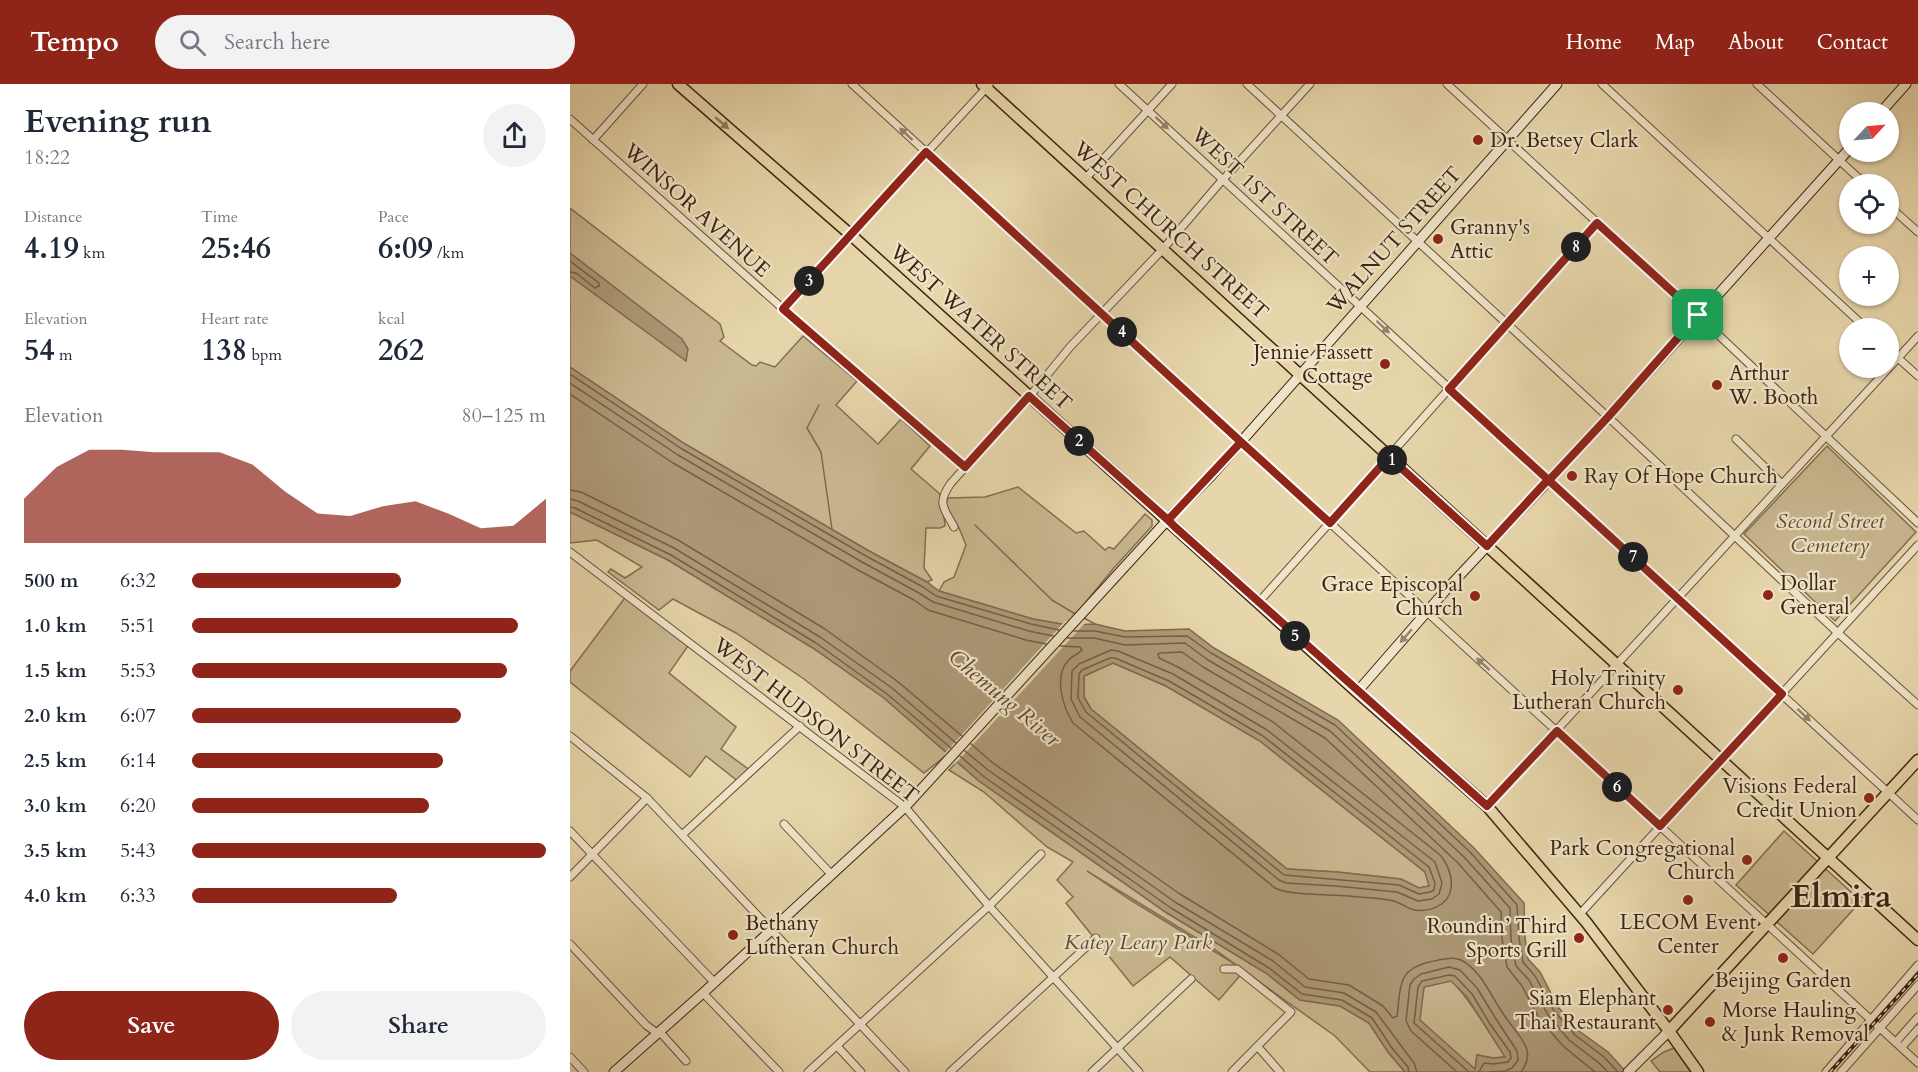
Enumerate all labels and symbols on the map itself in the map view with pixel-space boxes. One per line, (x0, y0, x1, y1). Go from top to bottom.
north arrow (1839, 102, 1899, 162)
one-way arrow (714, 116, 730, 129)
one-way arrow (1155, 116, 1170, 130)
street label: WEST 1ST STREET (1184, 120, 1345, 272)
place label: Dr. Betsey Clark (1490, 126, 1640, 155)
one-way arrow (899, 128, 914, 141)
marker: Dr. Betsey Clark (1471, 133, 1485, 147)
street label: WEST CHURCH STREET (1066, 134, 1275, 326)
street label: WINSOR AVENUE (616, 136, 776, 284)
street label: WALNUT STREET (1320, 161, 1468, 321)
place label: Granny's Attic (1450, 213, 1530, 266)
marker: Granny's Attic (1431, 232, 1445, 246)
pin: 8 (1561, 232, 1591, 262)
street label: WEST WATER STREET (882, 237, 1078, 417)
pin: 3 (794, 266, 824, 296)
pin (1672, 289, 1723, 340)
pin: 4 (1107, 317, 1137, 347)
one-way arrow (1375, 319, 1389, 333)
place label: Jennie Fassett Cottage (1251, 338, 1373, 391)
marker: Jennie Fassett Cottage (1378, 357, 1392, 371)
place label: Arthur W. Booth (1728, 359, 1819, 412)
marker: Arthur W. Booth (1710, 378, 1724, 392)
pin: 2 (1064, 426, 1094, 456)
pin: 1 (1377, 445, 1407, 475)
place label: Ray Of Hope Church (1584, 462, 1778, 491)
marker: Ray Of Hope Church (1565, 469, 1579, 483)
park label: Second Street Cemetery (1776, 507, 1885, 560)
pin: 7 (1618, 542, 1648, 572)
place label: Dollar General (1780, 569, 1850, 622)
place label: Grace Episcopal Church (1321, 570, 1463, 623)
marker: Dollar General (1761, 588, 1775, 602)
marker: Grace Episcopal Church (1468, 589, 1482, 603)
pin: 5 (1280, 621, 1310, 651)
one-way arrow (1400, 628, 1413, 643)
street label: WEST HUDSON STREET (706, 630, 924, 810)
water label: Chemung River (942, 642, 1067, 754)
one-way arrow (1475, 657, 1490, 671)
place label: Holy Trinity Lutheran Church (1512, 664, 1666, 717)
marker: Holy Trinity Lutheran Church (1671, 683, 1685, 697)
one-way arrow (1796, 708, 1811, 721)
pin: 6 (1602, 772, 1632, 802)
place label: Visions Federal Credit Union (1722, 772, 1857, 825)
marker: Visions Federal Credit Union (1862, 791, 1876, 805)
place label: Park Congregational Church (1550, 834, 1735, 887)
marker: Park Congregational Church (1740, 853, 1754, 867)
district label: Elmira (1790, 874, 1892, 919)
marker: LECOM Event Center (1681, 893, 1695, 907)
place label: LECOM Event Center (1620, 908, 1757, 961)
place label: Bethany Lutheran Church (745, 909, 900, 962)
place label: Roundin’ Third Sports Grill (1427, 912, 1567, 965)
marker: Bethany Lutheran Church (726, 928, 740, 942)
park label: Katey Leary Park (1064, 928, 1213, 957)
marker: Roundin’ Third Sports Grill (1572, 931, 1586, 945)
marker: Beijing Garden (1776, 951, 1790, 965)
place label: Beijing Garden (1715, 966, 1852, 995)
place label: Siam Elephant Thai Restaurant (1515, 984, 1656, 1037)
place label: Morse Hauling & Junk Removal (1722, 996, 1869, 1049)
marker: Siam Elephant Thai Restaurant (1661, 1003, 1675, 1017)
marker: Morse Hauling & Junk Removal (1703, 1015, 1717, 1029)

